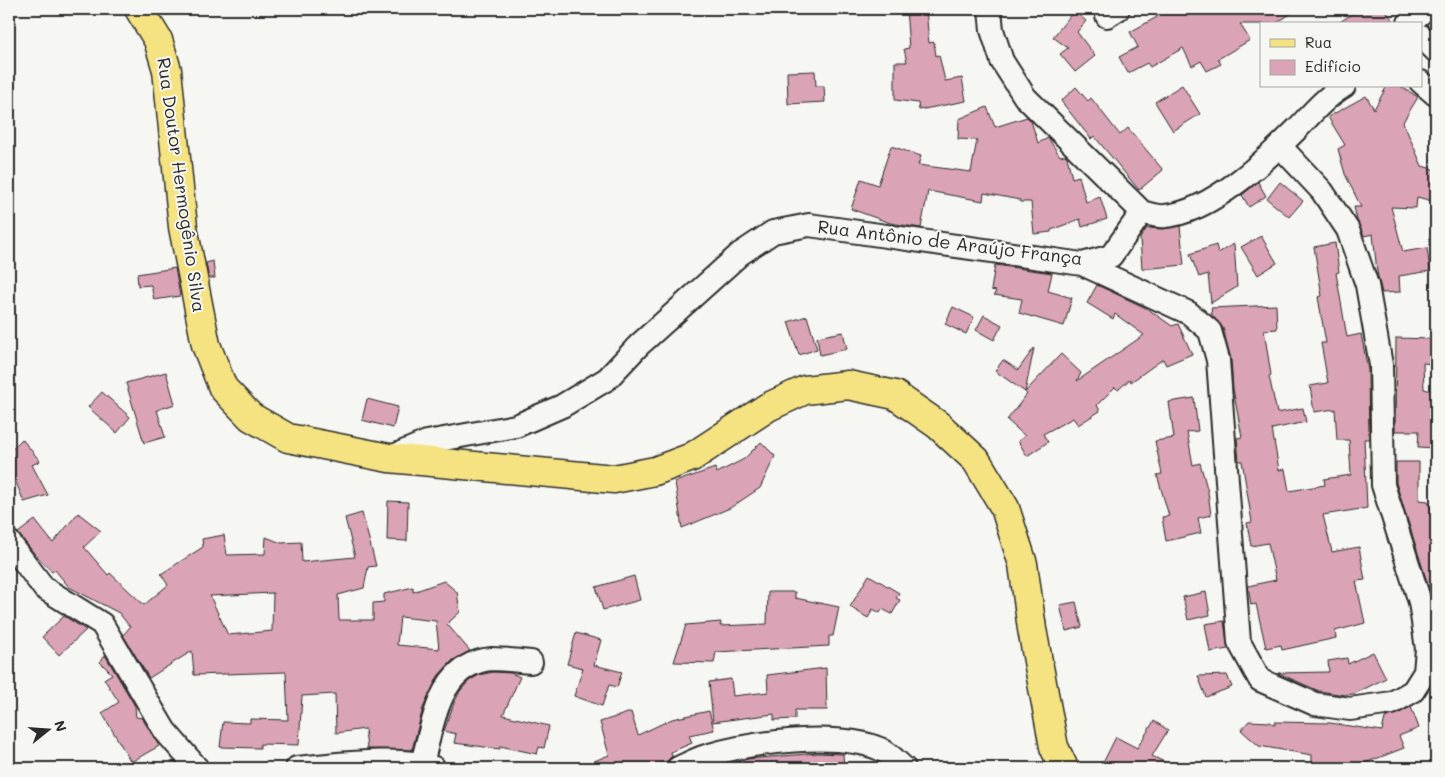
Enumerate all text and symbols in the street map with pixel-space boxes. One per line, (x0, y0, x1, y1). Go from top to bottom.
legend (1260, 22, 1422, 88)
text: Rua (1305, 32, 1332, 52)
street label: Rua Doutor Hermogênio Silva (152, 56, 212, 314)
text: Edifício (1305, 56, 1361, 76)
street label: Rua Antônio de Araújo França (816, 214, 1084, 270)
north arrow (22, 704, 72, 754)
text: N (50, 718, 72, 734)

